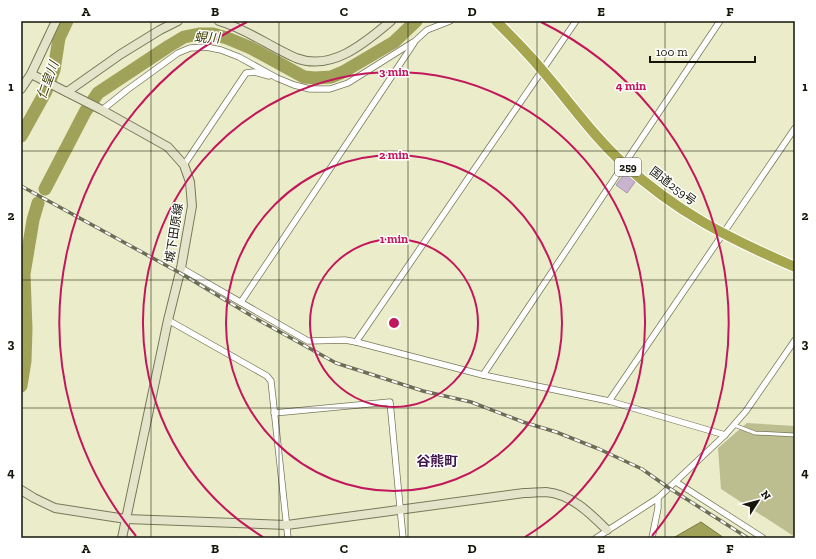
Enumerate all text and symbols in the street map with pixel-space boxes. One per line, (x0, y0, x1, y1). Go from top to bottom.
text: A (82, 4, 91, 19)
text: B (211, 4, 219, 19)
text: C (340, 4, 348, 19)
text: D (467, 4, 477, 19)
text: E (597, 4, 605, 19)
text: F (726, 4, 734, 19)
water label: 蜆川 (194, 30, 222, 46)
scale bar (650, 38, 755, 64)
text: 100 m (656, 45, 688, 59)
water label: 仁皇川 (34, 57, 62, 101)
text: 3 min (379, 65, 409, 79)
text: 1 (8, 79, 14, 94)
text: 4 min (616, 79, 646, 93)
text: 1 (802, 79, 808, 94)
text: 2 min (379, 148, 409, 162)
road number: 259 (615, 158, 641, 176)
street label: 国道259号 (647, 164, 699, 208)
street label: 城下田原線 (162, 202, 186, 264)
text: 2 (8, 208, 15, 223)
text: 2 (802, 208, 809, 223)
text: 1 min (380, 232, 408, 246)
centre of rings (387, 316, 401, 330)
text: 3 (8, 336, 15, 351)
text: 3 (802, 336, 809, 351)
district label: 谷熊町 (416, 453, 458, 470)
text: 4 (7, 465, 15, 480)
text: 4 (801, 465, 809, 480)
north arrow (738, 481, 778, 521)
text: N (758, 488, 774, 503)
text: A (82, 541, 91, 556)
text: B (211, 541, 219, 556)
text: C (340, 541, 348, 556)
text: D (467, 541, 477, 556)
text: E (597, 541, 605, 556)
text: F (726, 541, 734, 556)

